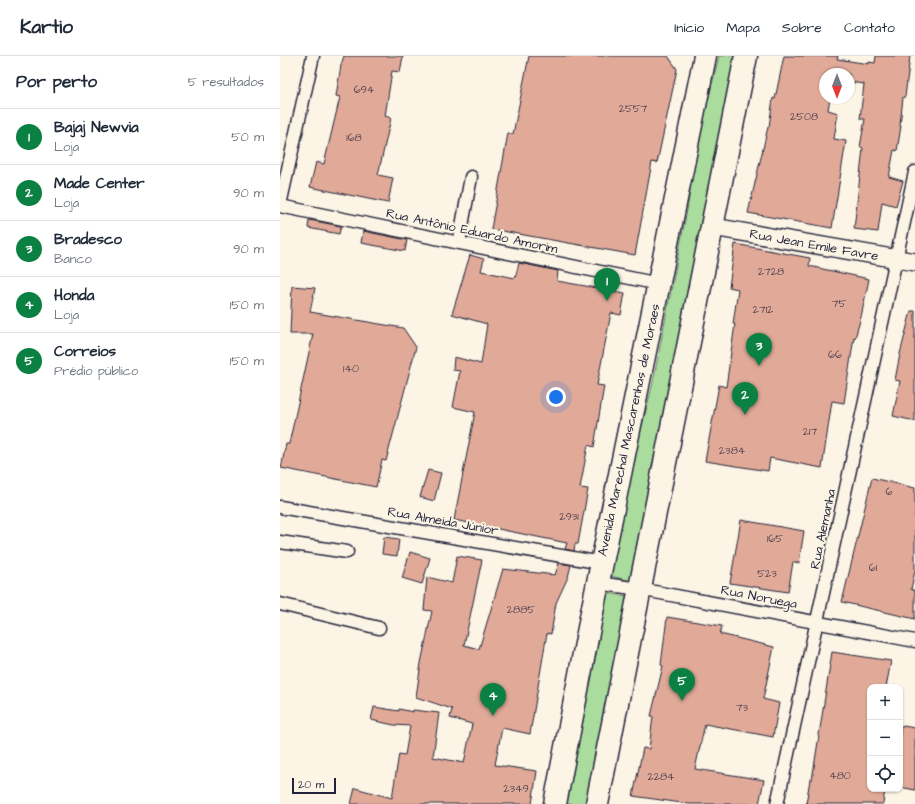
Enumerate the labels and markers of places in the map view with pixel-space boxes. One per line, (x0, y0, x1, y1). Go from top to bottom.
pin: 1 (594, 268, 620, 301)
pin: 3 (746, 333, 772, 366)
pin: 2 (732, 382, 758, 415)
pin: 5 (669, 668, 695, 701)
pin: 4 (480, 683, 506, 716)

